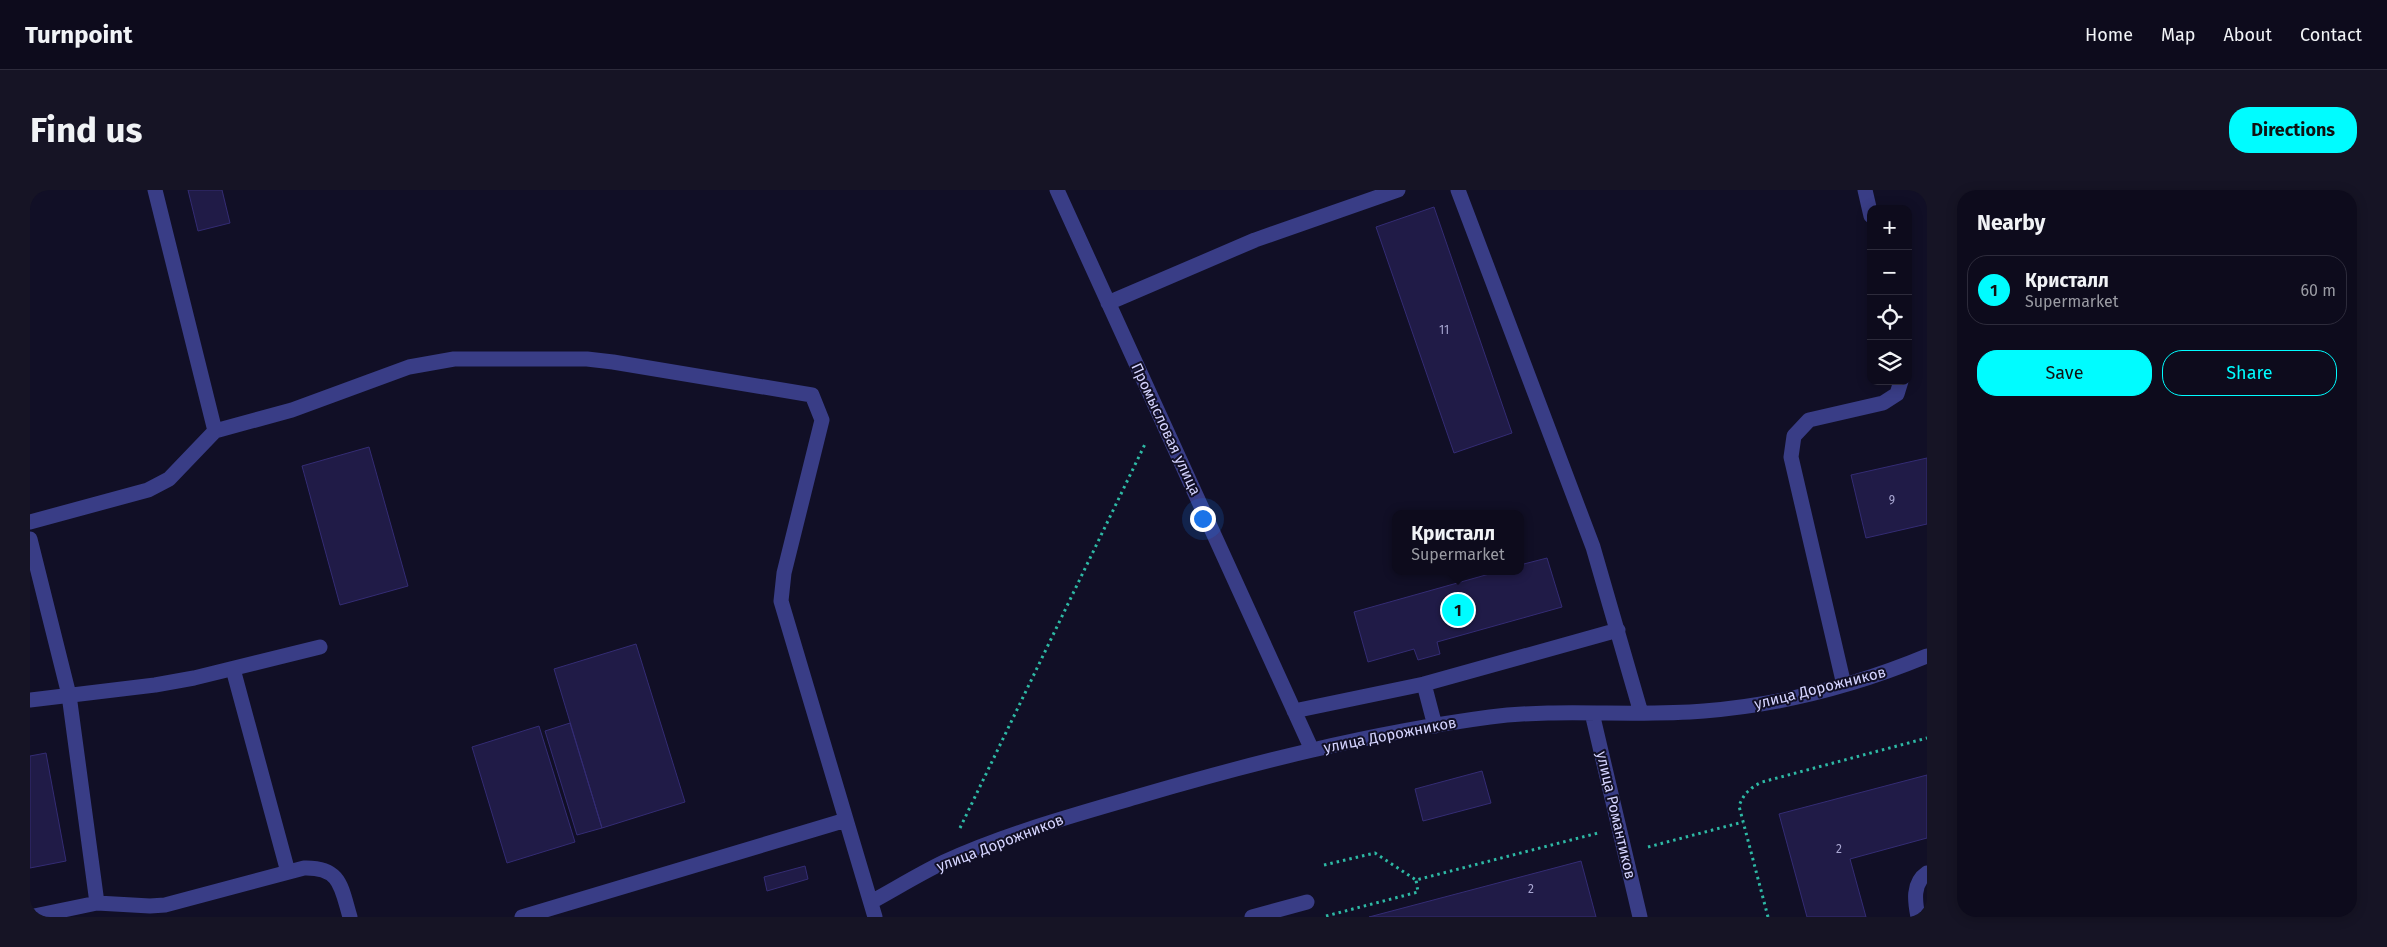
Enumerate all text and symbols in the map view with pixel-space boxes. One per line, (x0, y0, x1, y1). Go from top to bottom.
text: Turnpoint (25, 21, 132, 49)
text: Home (2085, 24, 2133, 46)
text: Map (2161, 24, 2195, 46)
text: About (2223, 24, 2272, 46)
text: Contact (2300, 24, 2362, 46)
button: Directions (2229, 107, 2357, 153)
text: Find us (30, 109, 142, 151)
map controls (1867, 205, 1912, 385)
button: + (1867, 205, 1912, 250)
text: Nearby (1977, 210, 2045, 236)
button: − (1867, 250, 1912, 295)
text: Кристалл (2025, 269, 2109, 292)
text: 1 (1990, 281, 1998, 300)
text: 60 m (2301, 281, 2336, 300)
text: Supermarket (2025, 292, 2119, 311)
button: locate (1867, 295, 1912, 340)
house number: 11 (1439, 323, 1449, 337)
button: layers (1867, 340, 1912, 385)
button: Save (1977, 350, 2152, 396)
button: Share (2162, 350, 2337, 396)
street label: Промысловая улица (1127, 360, 1205, 498)
house number: 9 (1889, 493, 1895, 507)
your location (1190, 506, 1216, 532)
popup (1392, 510, 1524, 575)
text: Кристалл (1411, 522, 1495, 545)
text: Supermarket (1411, 545, 1505, 564)
pin: 1 (1442, 591, 1474, 629)
street label: улица Дорожников (1752, 663, 1888, 713)
street label: улица Дорожников (1322, 713, 1458, 757)
street label: улица Романтиков (1593, 749, 1639, 881)
street label: улица Дорожников (934, 810, 1066, 876)
house number: 2 (1836, 842, 1842, 856)
house number: 2 (1528, 882, 1534, 896)

